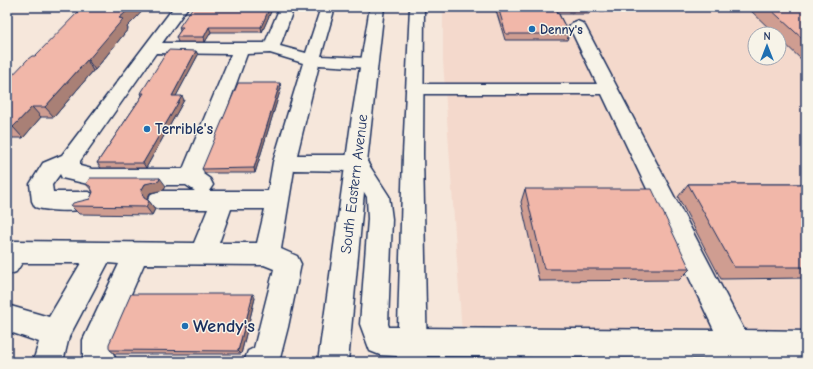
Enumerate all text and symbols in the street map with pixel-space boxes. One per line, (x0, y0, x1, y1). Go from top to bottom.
place label: Denny's (540, 22, 583, 37)
marker: Denny's (527, 24, 537, 34)
north arrow (747, 26, 787, 66)
text: N (763, 30, 771, 43)
street label: South Eastern Avenue (337, 113, 372, 255)
place label: Terrible's (155, 120, 213, 138)
marker: Terrible's (142, 124, 152, 134)
place label: Wendy's (193, 316, 255, 337)
marker: Wendy's (180, 321, 190, 331)

